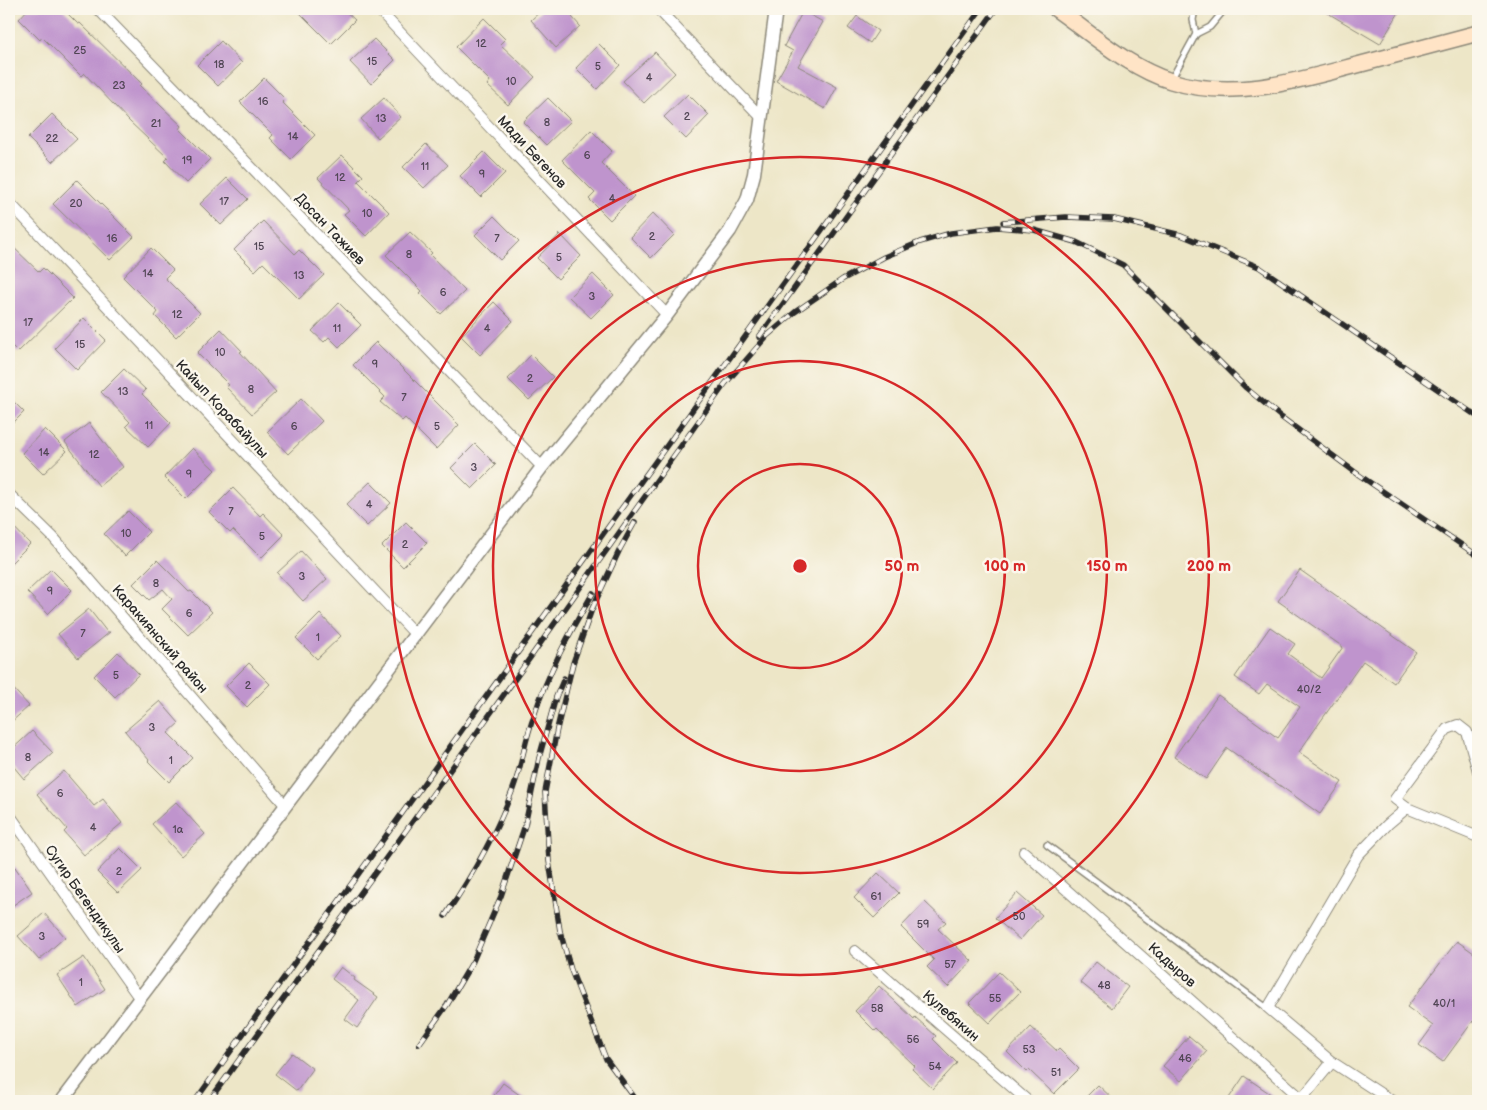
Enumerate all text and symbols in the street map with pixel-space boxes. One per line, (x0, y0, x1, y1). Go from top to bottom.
house number: 12 (476, 37, 487, 50)
house number: 25 (74, 44, 86, 57)
house number: 15 (367, 55, 377, 68)
house number: 18 (214, 58, 224, 71)
house number: 5 (595, 60, 601, 73)
house number: 4 (646, 71, 653, 84)
house number: 10 (506, 75, 517, 88)
house number: 23 (112, 79, 126, 92)
house number: 16 (258, 95, 269, 108)
house number: 2 (684, 110, 691, 123)
house number: 13 (375, 112, 387, 125)
street label: Мади Бегенов (494, 112, 571, 192)
house number: 8 (544, 116, 550, 129)
house number: 21 (151, 117, 161, 130)
house number: 14 (288, 130, 299, 143)
house number: 22 (46, 132, 59, 145)
house number: 6 (584, 149, 591, 162)
house number: 19 (182, 154, 192, 167)
house number: 11 (421, 160, 429, 173)
house number: 9 (479, 168, 485, 181)
house number: 12 (335, 171, 346, 184)
street label: Досан Тажиев (292, 190, 369, 269)
house number: 4 (609, 192, 616, 205)
house number: 17 (219, 195, 229, 208)
house number: 20 (70, 197, 83, 210)
house number: 10 (362, 207, 373, 220)
house number: 2 (649, 230, 656, 243)
house number: 16 (107, 232, 118, 245)
house number: 7 (494, 232, 500, 245)
house number: 15 (254, 240, 264, 253)
house number: 8 (406, 248, 412, 261)
house number: 5 (556, 251, 562, 264)
house number: 14 (143, 267, 154, 280)
house number: 13 (293, 269, 305, 282)
house number: 6 (440, 286, 447, 299)
house number: 3 (589, 290, 596, 303)
house number: 12 (172, 308, 183, 321)
house number: 17 (23, 316, 33, 329)
house number: 11 (333, 322, 341, 335)
house number: 4 (484, 322, 491, 335)
house number: 15 (75, 338, 85, 351)
house number: 10 (215, 346, 226, 359)
street label: Кайып Корабайулы (172, 356, 272, 462)
house number: 9 (372, 358, 378, 371)
house number: 2 (527, 372, 534, 385)
house number: 8 (248, 383, 254, 396)
house number: 13 (117, 385, 129, 398)
house number: 7 (401, 391, 407, 404)
house number: 11 (145, 419, 153, 432)
house number: 6 (291, 420, 298, 433)
house number: 5 (434, 420, 440, 433)
house number: 14 (39, 446, 50, 459)
house number: 12 (89, 448, 100, 461)
house number: 3 (471, 461, 478, 474)
house number: 9 (186, 468, 192, 481)
house number: 4 (366, 498, 373, 511)
house number: 7 (228, 505, 234, 518)
house number: 10 (121, 527, 132, 540)
house number: 5 (259, 530, 265, 543)
house number: 2 (402, 538, 409, 551)
centre of rings (791, 557, 809, 575)
text: 50 m (885, 557, 920, 576)
text: 100 m (984, 557, 1026, 576)
text: 150 m (1086, 557, 1128, 576)
text: 200 m (1187, 557, 1231, 576)
house number: 3 (299, 570, 306, 583)
house number: 8 (153, 577, 159, 590)
street label: Каракиянский район (108, 581, 212, 697)
house number: 9 (47, 585, 53, 598)
house number: 6 (186, 607, 193, 620)
house number: 7 (80, 627, 86, 640)
house number: 1 (316, 631, 320, 644)
house number: 5 (113, 669, 119, 682)
house number: 2 (245, 679, 252, 692)
house number: 40/2 (1297, 683, 1322, 696)
house number: 3 (149, 721, 156, 734)
house number: 8 (25, 751, 31, 764)
house number: 1 (169, 754, 173, 767)
house number: 6 (57, 787, 64, 800)
house number: 4 (90, 821, 97, 834)
house number: 1а (173, 823, 184, 836)
street label: Сугир Бегендикулы (41, 842, 129, 956)
house number: 2 (116, 865, 123, 878)
house number: 61 (871, 890, 881, 903)
house number: 50 (1013, 910, 1026, 923)
house number: 59 (917, 918, 929, 931)
house number: 3 (39, 930, 46, 943)
street label: Кадыров (1145, 939, 1200, 991)
house number: 57 (944, 958, 956, 971)
house number: 1 (79, 976, 83, 989)
house number: 48 (1097, 979, 1111, 992)
street label: Кулебякин (919, 987, 983, 1045)
house number: 55 (989, 992, 1001, 1005)
house number: 40/1 (1433, 997, 1455, 1010)
house number: 58 (871, 1002, 883, 1015)
house number: 56 (906, 1033, 920, 1046)
house number: 53 (1022, 1043, 1036, 1056)
house number: 46 (1178, 1052, 1192, 1065)
house number: 54 (928, 1060, 942, 1073)
house number: 51 (1051, 1066, 1061, 1079)

